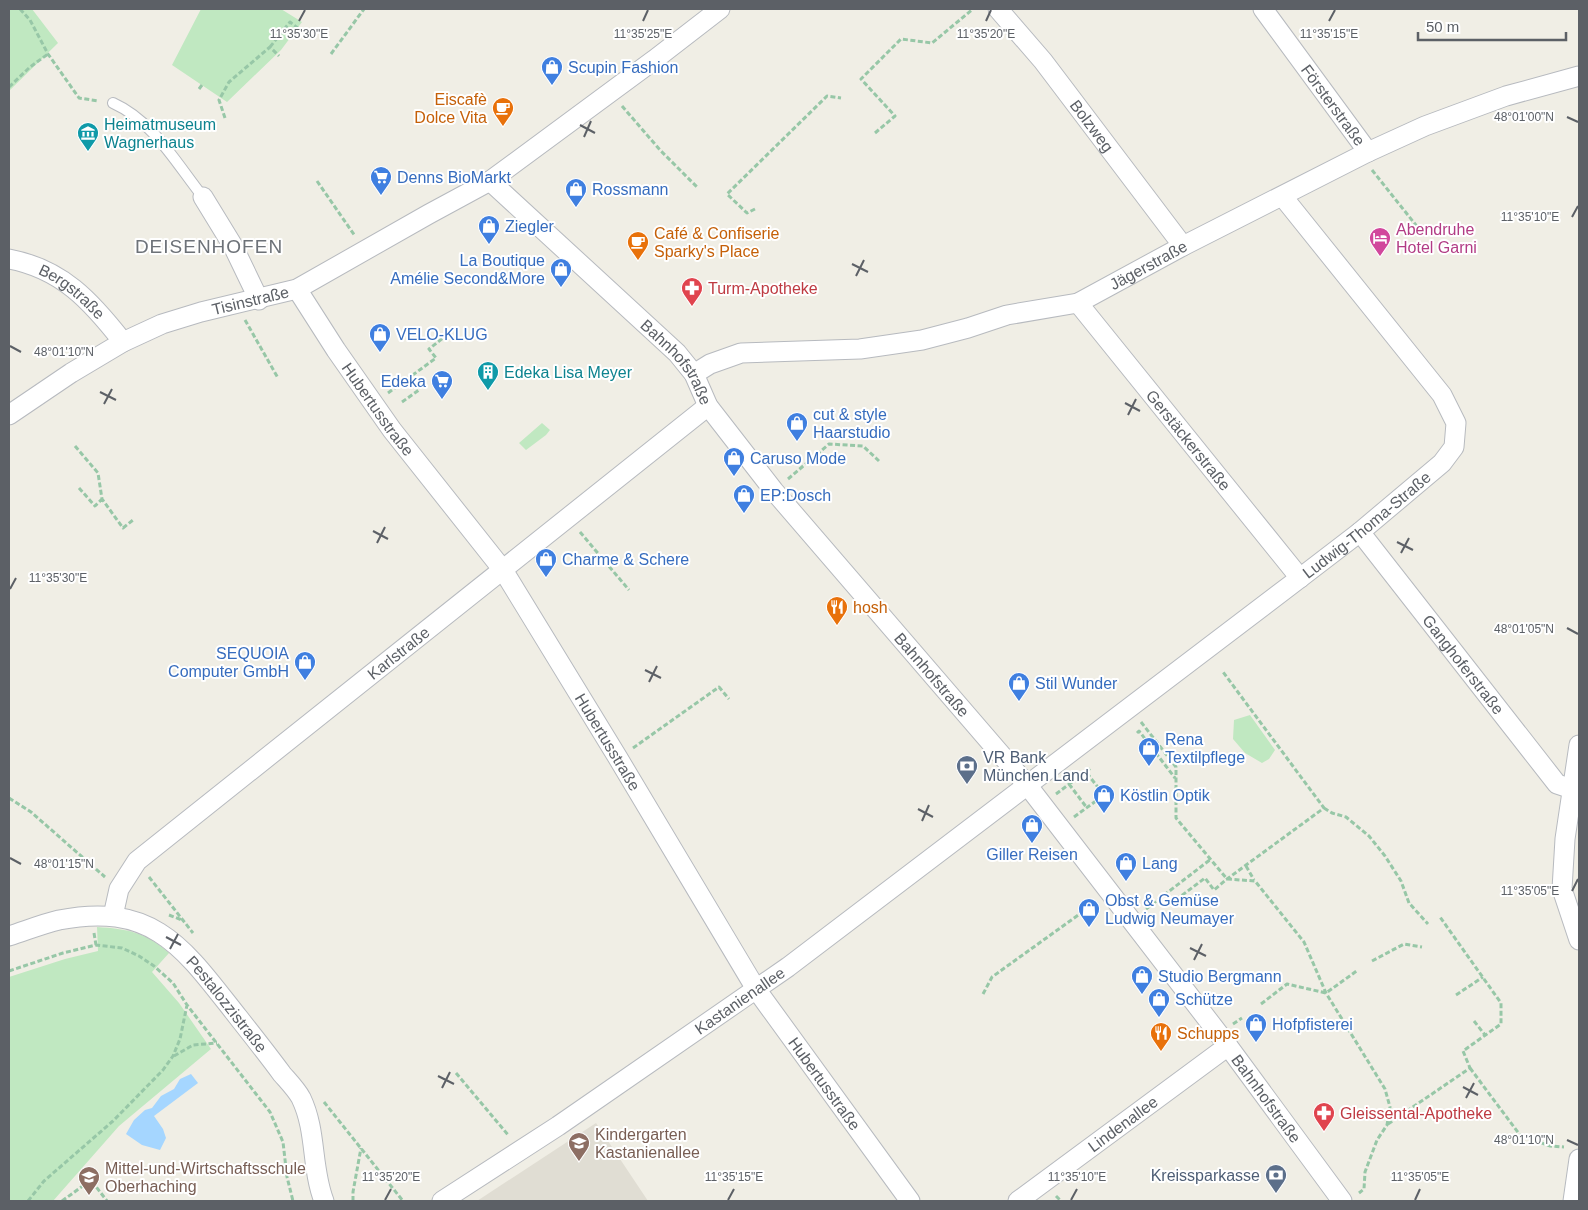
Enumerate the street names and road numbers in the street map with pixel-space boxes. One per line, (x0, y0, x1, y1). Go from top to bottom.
street label: Försterstraße (1298, 61, 1368, 149)
street label: Bolzweg (1067, 97, 1117, 155)
street label: Jägerstraße (1107, 237, 1190, 293)
street label: Bergstraße (36, 261, 108, 323)
street label: Tisinstraße (210, 283, 291, 318)
street label: Bahnhofstraße (637, 316, 714, 407)
street label: Hubertusstraße (339, 360, 417, 459)
street label: Gerstäckerstraße (1143, 387, 1234, 494)
street label: Ludwig-Thoma-Straße (1300, 468, 1434, 582)
street label: Ganghoferstraße (1419, 612, 1507, 718)
street label: Karlstraße (364, 623, 433, 683)
street label: Bahnhofstraße (891, 630, 973, 720)
street label: Hubertusstraße (572, 690, 643, 794)
street label: Pestalozzistraße (183, 953, 270, 1056)
street label: Kastanienallee (692, 964, 788, 1038)
street label: Hubertusstraße (785, 1034, 864, 1134)
street label: Bahnhofstraße (1228, 1051, 1304, 1146)
street label: Lindenallee (1085, 1093, 1161, 1155)

